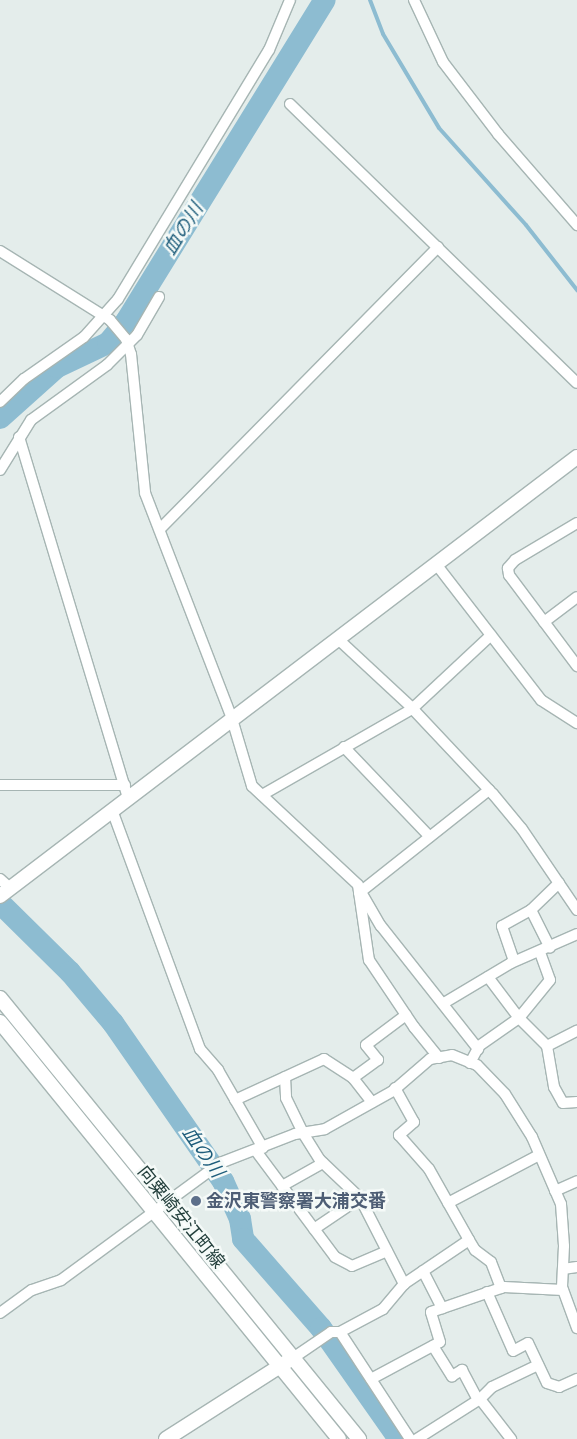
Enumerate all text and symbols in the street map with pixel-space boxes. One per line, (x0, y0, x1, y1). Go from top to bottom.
water label: 血の川 (158, 199, 208, 259)
water label: 血の川 (177, 1122, 229, 1182)
street label: 向粟崎安江町線 (133, 1161, 229, 1273)
place label: 金沢東警察署大浦交番 (206, 1190, 386, 1212)
marker: 金沢東警察署大浦交番 (190, 1195, 202, 1207)

